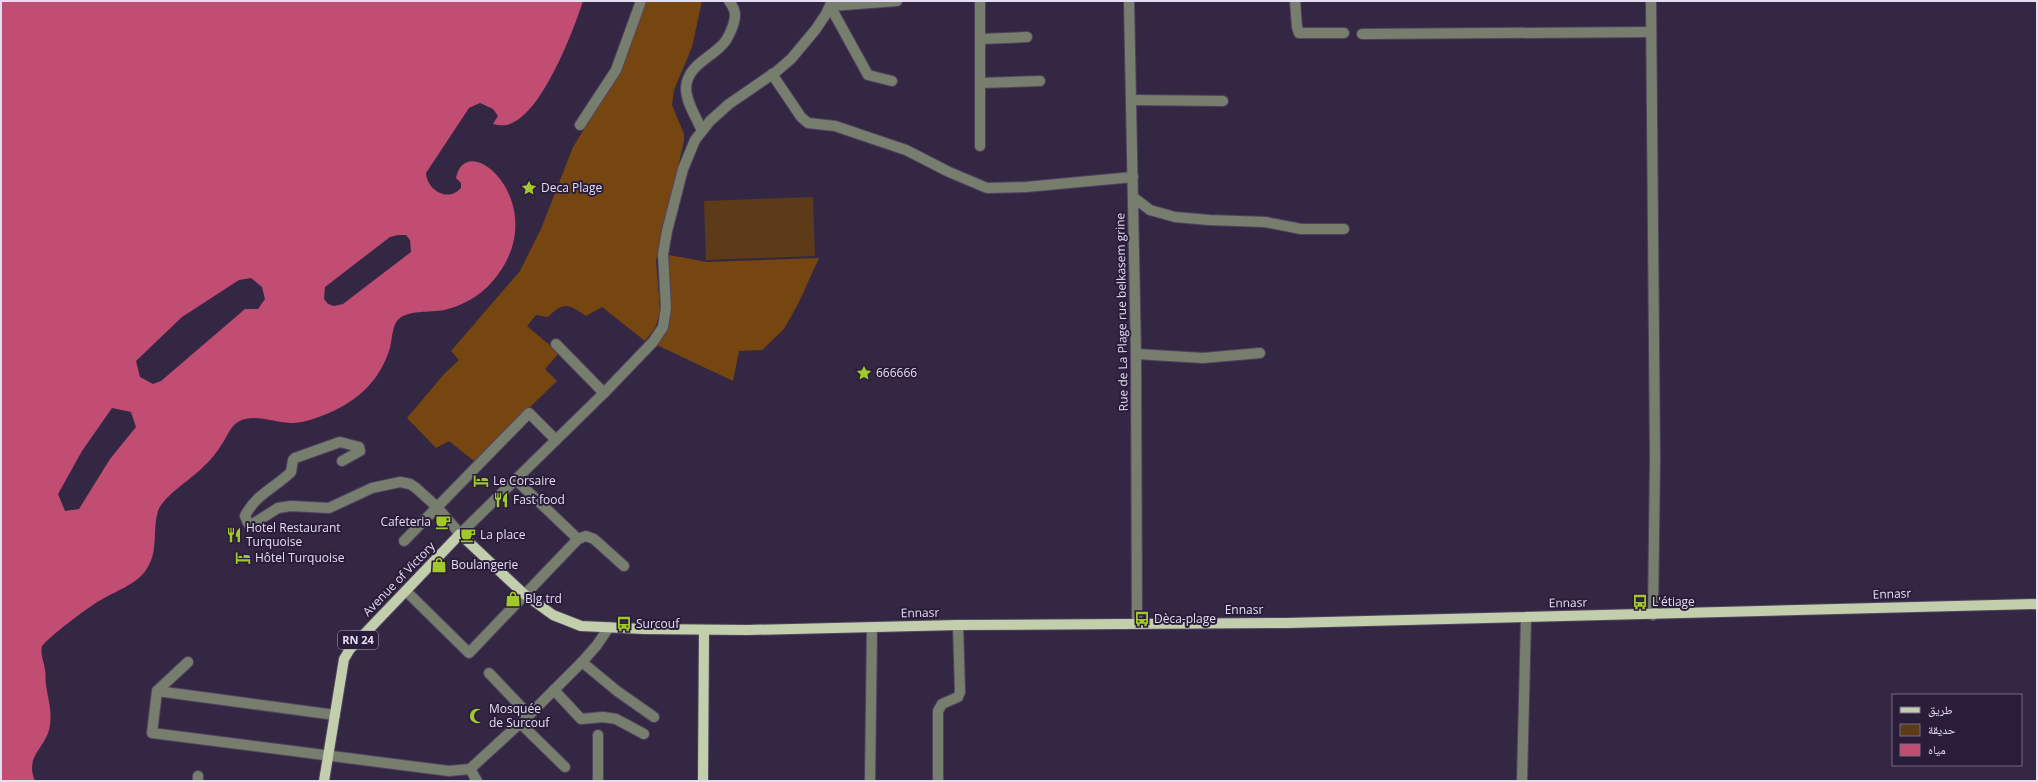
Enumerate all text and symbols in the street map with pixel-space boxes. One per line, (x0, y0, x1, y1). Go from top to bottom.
place icon: Deca Plage (520, 179, 538, 197)
place label: Deca Plage (541, 179, 602, 196)
street label: Rue de La Plage rue belkasem grine (1111, 212, 1132, 411)
place icon: 666666 (855, 364, 873, 382)
place label: 666666 (876, 364, 917, 381)
hotel icon: Le Corsaire (472, 472, 490, 490)
place label: Le Corsaire (493, 472, 556, 489)
restaurant icon: Fast food (492, 491, 510, 509)
place label: Fast food (513, 491, 565, 508)
place label: Cafeteria (380, 513, 431, 530)
cafe icon: Cafeteria (434, 513, 452, 531)
place label: Hotel Restaurant Turquoise (246, 519, 341, 550)
restaurant icon: Hotel Restaurant Turquoise (225, 526, 243, 544)
cafe icon: La place (459, 526, 477, 544)
place label: La place (480, 526, 526, 543)
street label: Avenue of Victory (359, 537, 439, 620)
hotel icon: Hôtel Turquoise (234, 549, 252, 567)
place label: Hôtel Turquoise (255, 549, 345, 566)
shop icon: Boulangerie (430, 556, 448, 574)
place label: Boulangerie (451, 556, 519, 573)
street label: Ennasr (1872, 584, 1912, 603)
shop icon: Blg trd (504, 590, 522, 608)
place label: Blg trd (525, 590, 562, 607)
bus stop icon: L'étiage (1631, 593, 1649, 611)
place label: L'étiage (1652, 593, 1695, 610)
street label: Ennasr (1549, 594, 1588, 611)
street label: Ennasr (1225, 601, 1263, 618)
street label: Ennasr (901, 604, 940, 621)
bus stop icon: Dèca-plage (1133, 610, 1151, 628)
place label: Dèca-plage (1154, 610, 1216, 627)
bus stop icon: Surcouf (615, 615, 633, 633)
place label: Surcouf (636, 615, 680, 632)
road number: RN 24 (338, 631, 378, 649)
legend (1892, 694, 2022, 766)
place label: Mosquée de Surcouf (489, 700, 550, 731)
text: طريق (1928, 701, 1953, 718)
mosque icon: Mosquée de Surcouf (468, 707, 486, 725)
text: حديقة (1928, 721, 1956, 738)
text: مياه (1928, 741, 1946, 758)

